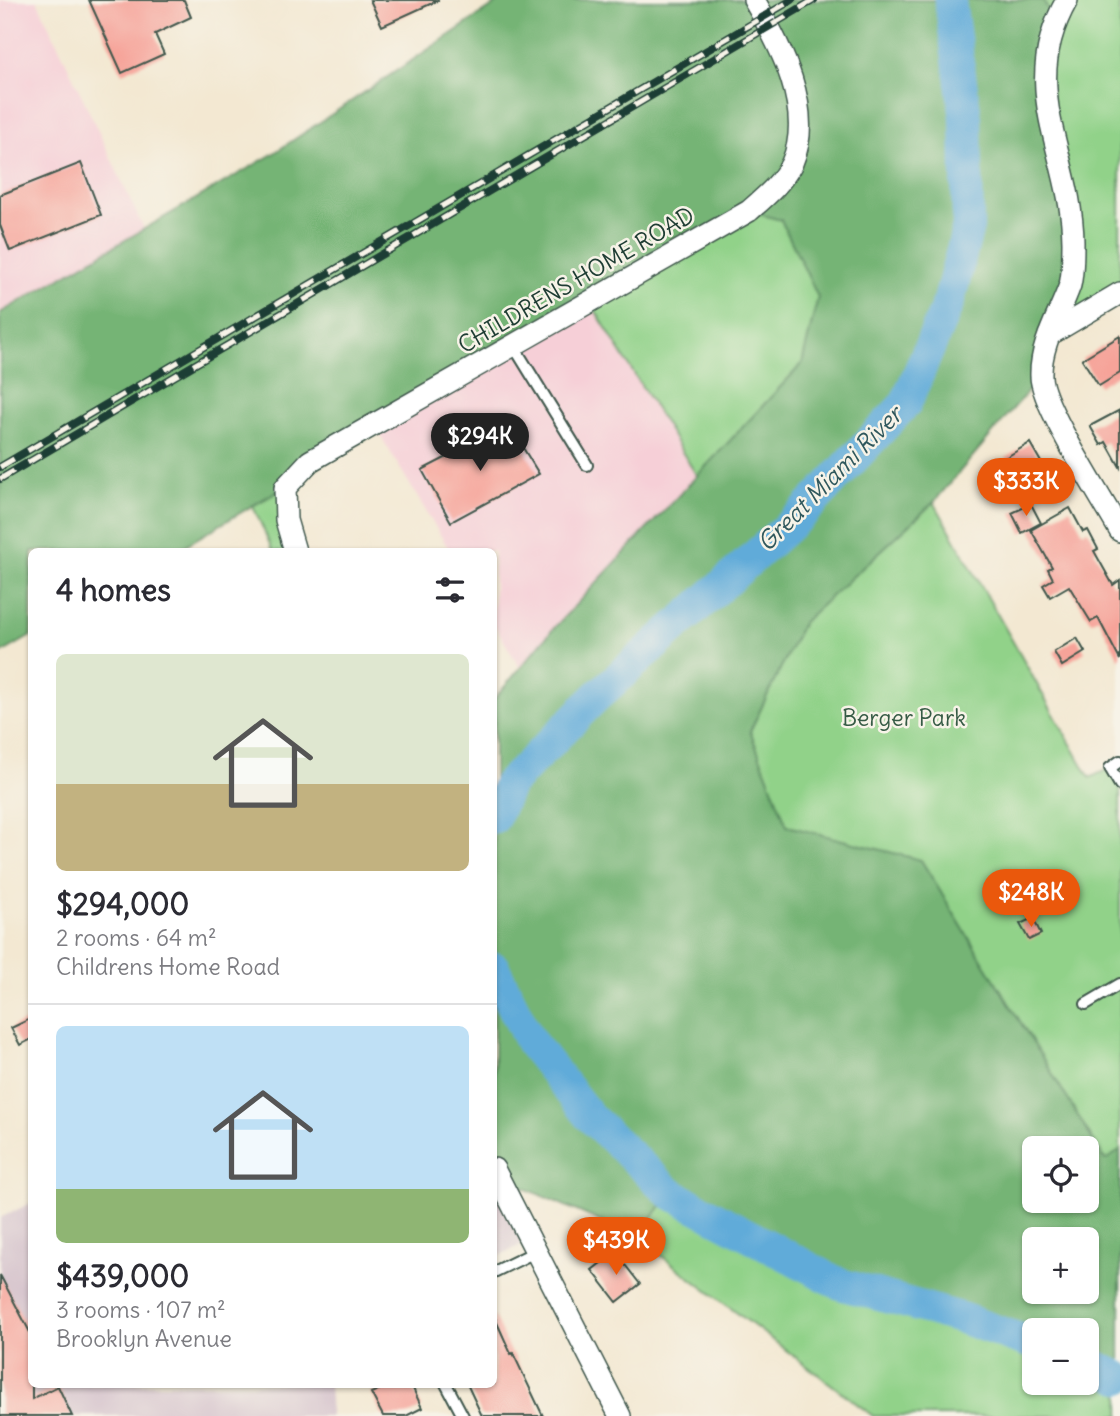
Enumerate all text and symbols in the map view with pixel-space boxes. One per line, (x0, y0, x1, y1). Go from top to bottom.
street label: CHILDRENS HOME ROAD (452, 200, 699, 359)
water label: Great Miami River (751, 397, 910, 557)
pin: $294K (431, 414, 529, 473)
text: $294K (447, 421, 513, 450)
pin: $333K (977, 458, 1075, 518)
text: $333K (993, 466, 1059, 495)
text: 4 homes (56, 571, 171, 609)
icon: filters (431, 571, 469, 609)
icon: home (200, 700, 326, 826)
park label: Berger Park (842, 703, 966, 732)
pin: $248K (982, 870, 1080, 929)
text: $248K (998, 877, 1064, 906)
text: $294,000 (56, 885, 189, 923)
text: 2 rooms · 64 m² (56, 923, 217, 952)
text: Childrens Home Road (56, 952, 280, 981)
icon: home (200, 1072, 326, 1198)
map controls (1022, 1136, 1099, 1395)
button: locate (1022, 1136, 1099, 1213)
pin: $439K (567, 1218, 665, 1277)
text: $439K (583, 1225, 649, 1254)
button: + (1022, 1227, 1099, 1304)
text: $439,000 (56, 1257, 189, 1295)
text: 3 rooms · 107 m² (56, 1295, 226, 1324)
button: − (1022, 1318, 1099, 1395)
text: Brooklyn Avenue (56, 1324, 232, 1353)

